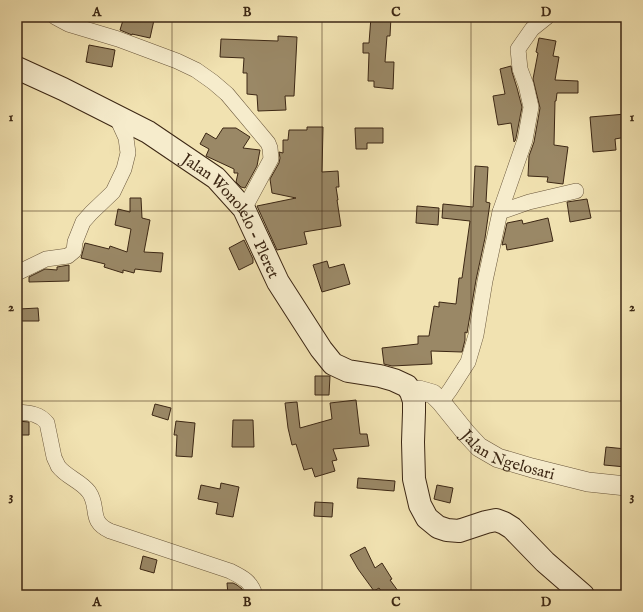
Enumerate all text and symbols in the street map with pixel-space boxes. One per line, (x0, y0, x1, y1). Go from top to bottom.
text: A (92, 4, 103, 21)
text: B (243, 4, 252, 21)
text: C (391, 4, 401, 21)
text: D (541, 4, 552, 21)
text: 1 (9, 109, 14, 126)
text: 1 (630, 109, 635, 126)
street label: Jalan Wonolelo - Pleret (176, 149, 283, 282)
text: 2 (8, 299, 14, 316)
text: 2 (629, 299, 635, 316)
street label: Jalan Ngelosari (455, 425, 557, 485)
text: 3 (9, 488, 14, 505)
text: 3 (630, 488, 635, 505)
text: A (92, 594, 103, 611)
text: B (243, 594, 252, 611)
text: C (391, 594, 401, 611)
text: D (541, 594, 552, 611)

